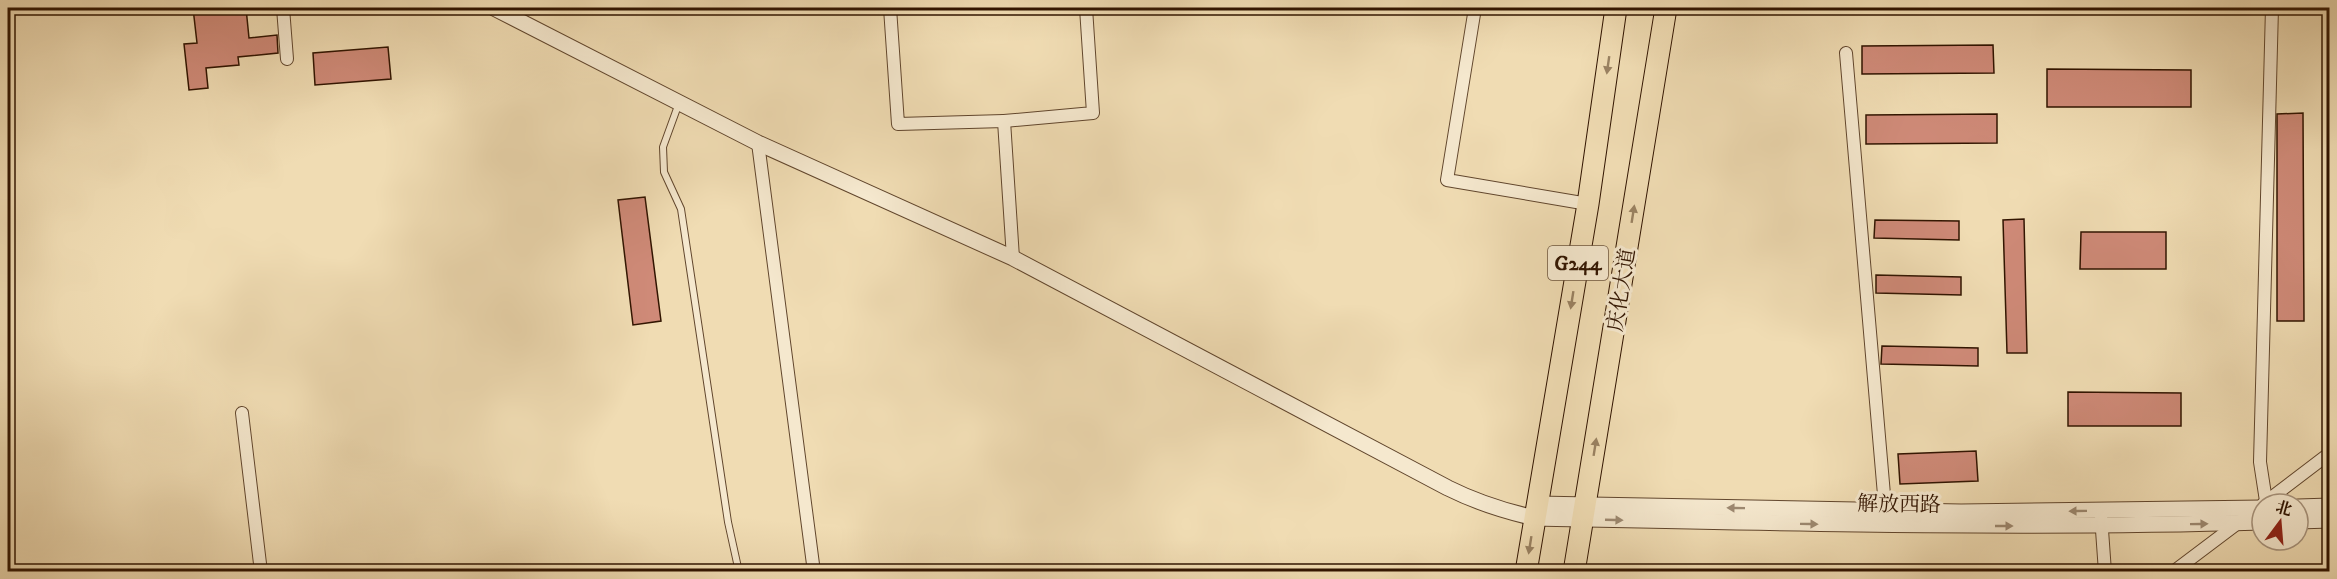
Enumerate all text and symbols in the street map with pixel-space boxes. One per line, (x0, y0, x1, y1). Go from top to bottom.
one-way arrow (1603, 56, 1612, 75)
one-way arrow (1628, 204, 1637, 223)
road number: G244 (1548, 246, 1608, 280)
street label: 庆化大道 (1603, 247, 1641, 334)
one-way arrow (1567, 290, 1576, 309)
one-way arrow (1590, 438, 1599, 457)
street label: 解放西路 (1857, 491, 1941, 519)
north arrow (2250, 492, 2310, 552)
text: 北 (2273, 497, 2294, 520)
one-way arrow (1726, 504, 1745, 513)
one-way arrow (2068, 506, 2087, 516)
one-way arrow (1605, 515, 1624, 524)
one-way arrow (1800, 519, 1819, 528)
one-way arrow (2189, 519, 2208, 529)
one-way arrow (1994, 521, 2013, 531)
one-way arrow (1525, 535, 1534, 554)

